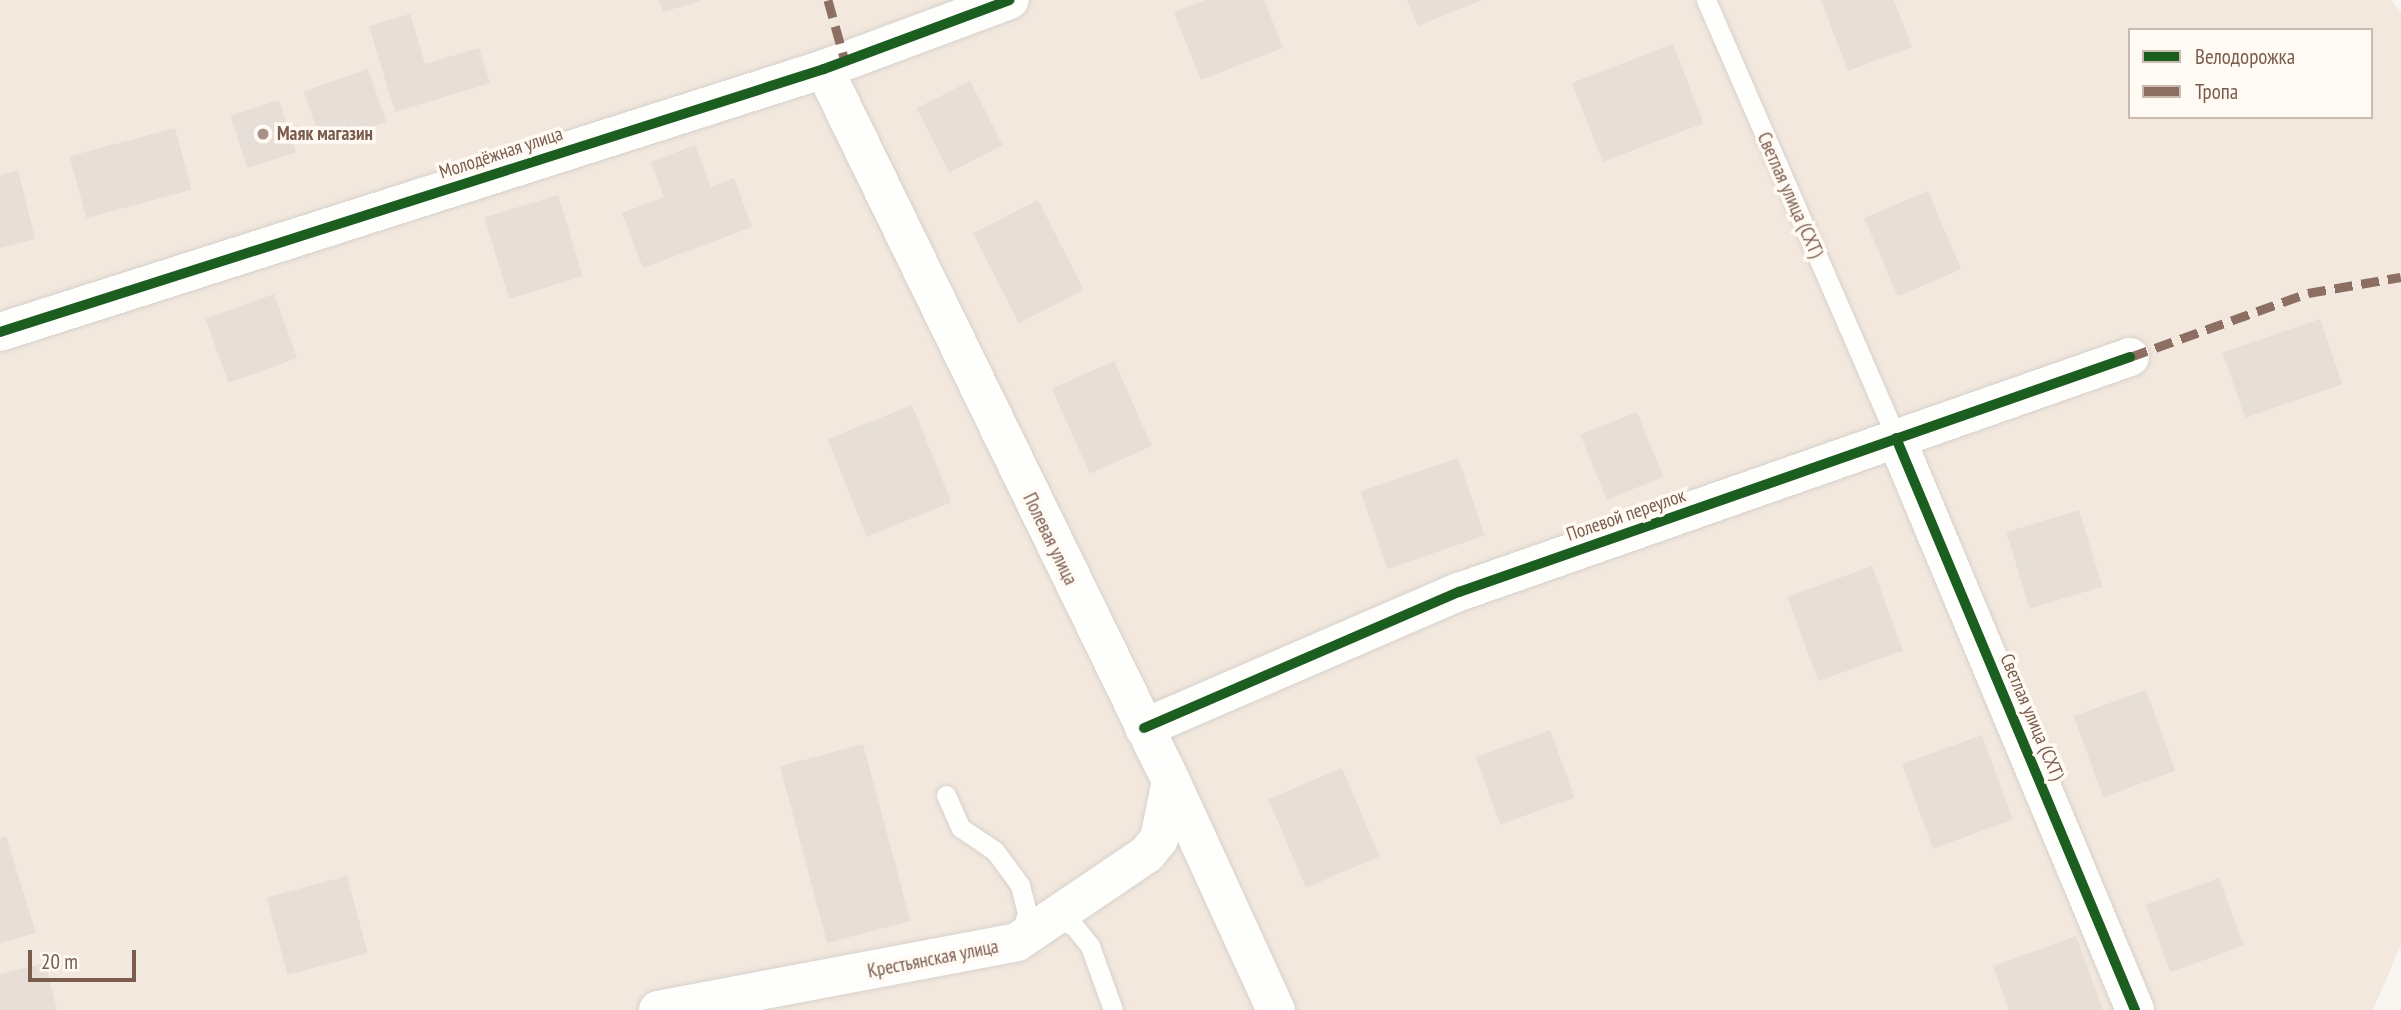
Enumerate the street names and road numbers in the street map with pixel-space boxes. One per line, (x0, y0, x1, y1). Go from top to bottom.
street label: Молодёжная улица (436, 122, 566, 184)
street label: Светлая улица (СХТ) (1752, 129, 1828, 261)
street label: Полевой переулок (1564, 484, 1688, 546)
street label: Полевая улица (1018, 489, 1082, 589)
street label: Светлая улица (СХТ) (1995, 650, 2069, 784)
street label: Крестьянская улица (866, 935, 1000, 983)

